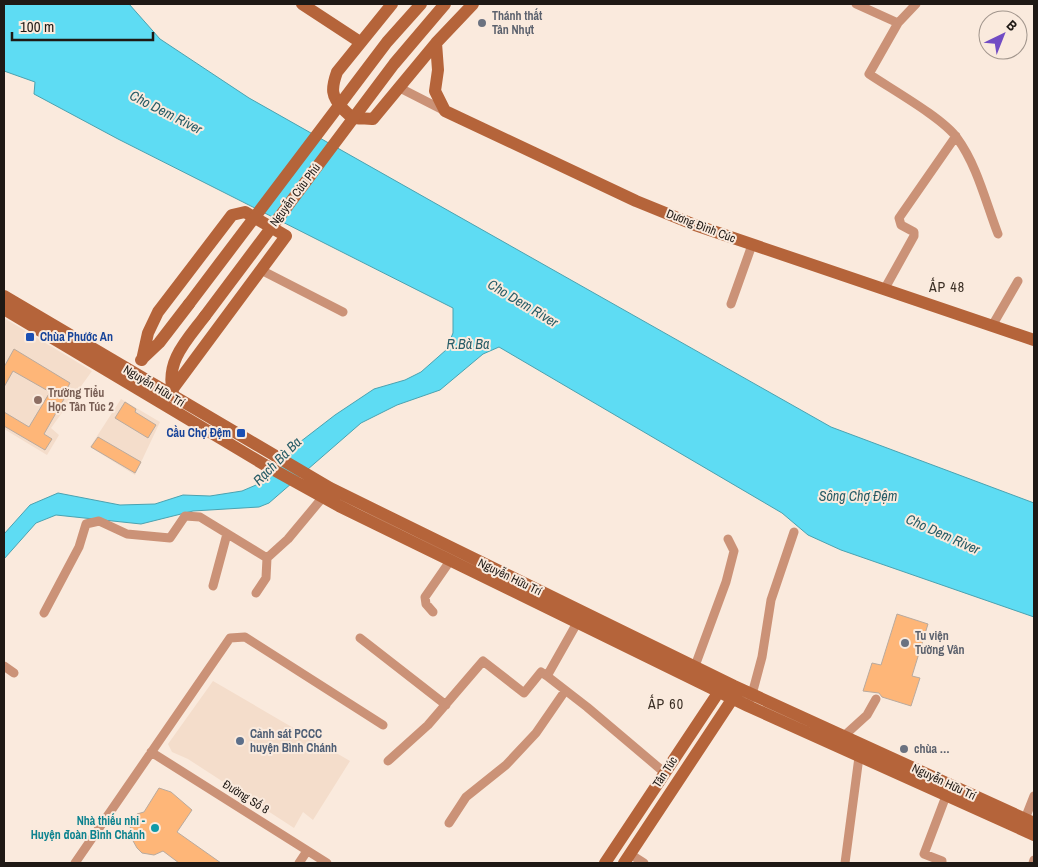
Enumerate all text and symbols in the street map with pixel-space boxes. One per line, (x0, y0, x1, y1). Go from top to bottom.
place label: Thánh thất Tân Nhựt (492, 8, 543, 38)
scale bar (12, 10, 154, 42)
north arrow (978, 10, 1028, 60)
text: 100 m (20, 16, 54, 37)
text: B (1003, 16, 1021, 35)
marker: Thánh thất Tân Nhựt (476, 17, 488, 29)
water label: Cho Dem River (127, 86, 206, 139)
street label: Nguyễn Cửu Phú (266, 160, 324, 230)
street label: Dương Đình Cúc (664, 205, 738, 247)
water label: Cho Dem River (484, 275, 563, 332)
district label: ẤP 48 (928, 277, 965, 296)
place label: Chùa Phước An (40, 329, 113, 345)
marker: Chùa Phước An (24, 331, 36, 343)
water label: R.Bà Ba (447, 335, 489, 353)
street label: Nguyễn Hữu Trí (120, 361, 188, 411)
place label: Trường Tiểu Học Tân Túc 2 (48, 385, 114, 415)
marker: Trường Tiểu Học Tân Túc 2 (32, 394, 44, 406)
place label: Cầu Chợ Đệm (166, 425, 231, 441)
marker: Cầu Chợ Đệm (235, 427, 247, 439)
water label: Rạch Bà Ba (249, 433, 305, 489)
water label: Sông Chợ Đệm (819, 487, 897, 505)
water label: Cho Dem River (903, 510, 984, 559)
street label: Nguyễn Hữu Trí (476, 555, 545, 599)
place label: Tu viện Tường Vân (915, 628, 965, 658)
marker: Tu viện Tường Vân (899, 637, 911, 649)
district label: ẤP 60 (647, 694, 684, 713)
place label: Cảnh sát PCCC huyện Bình Chánh (250, 726, 337, 756)
marker: Cảnh sát PCCC huyện Bình Chánh (234, 735, 246, 747)
place label: chùa … (914, 741, 950, 757)
marker: chùa … (898, 743, 910, 755)
street label: Tân Túc (649, 753, 681, 791)
street label: Nguyễn Hữu Trí (909, 760, 979, 804)
street label: Đường Số 8 (220, 776, 272, 818)
place label: Nhà thiếu nhi - Huyện đoàn Bình Chánh (31, 813, 146, 843)
marker: Nhà thiếu nhi - Huyện đoàn Bình Chánh (149, 822, 161, 834)

